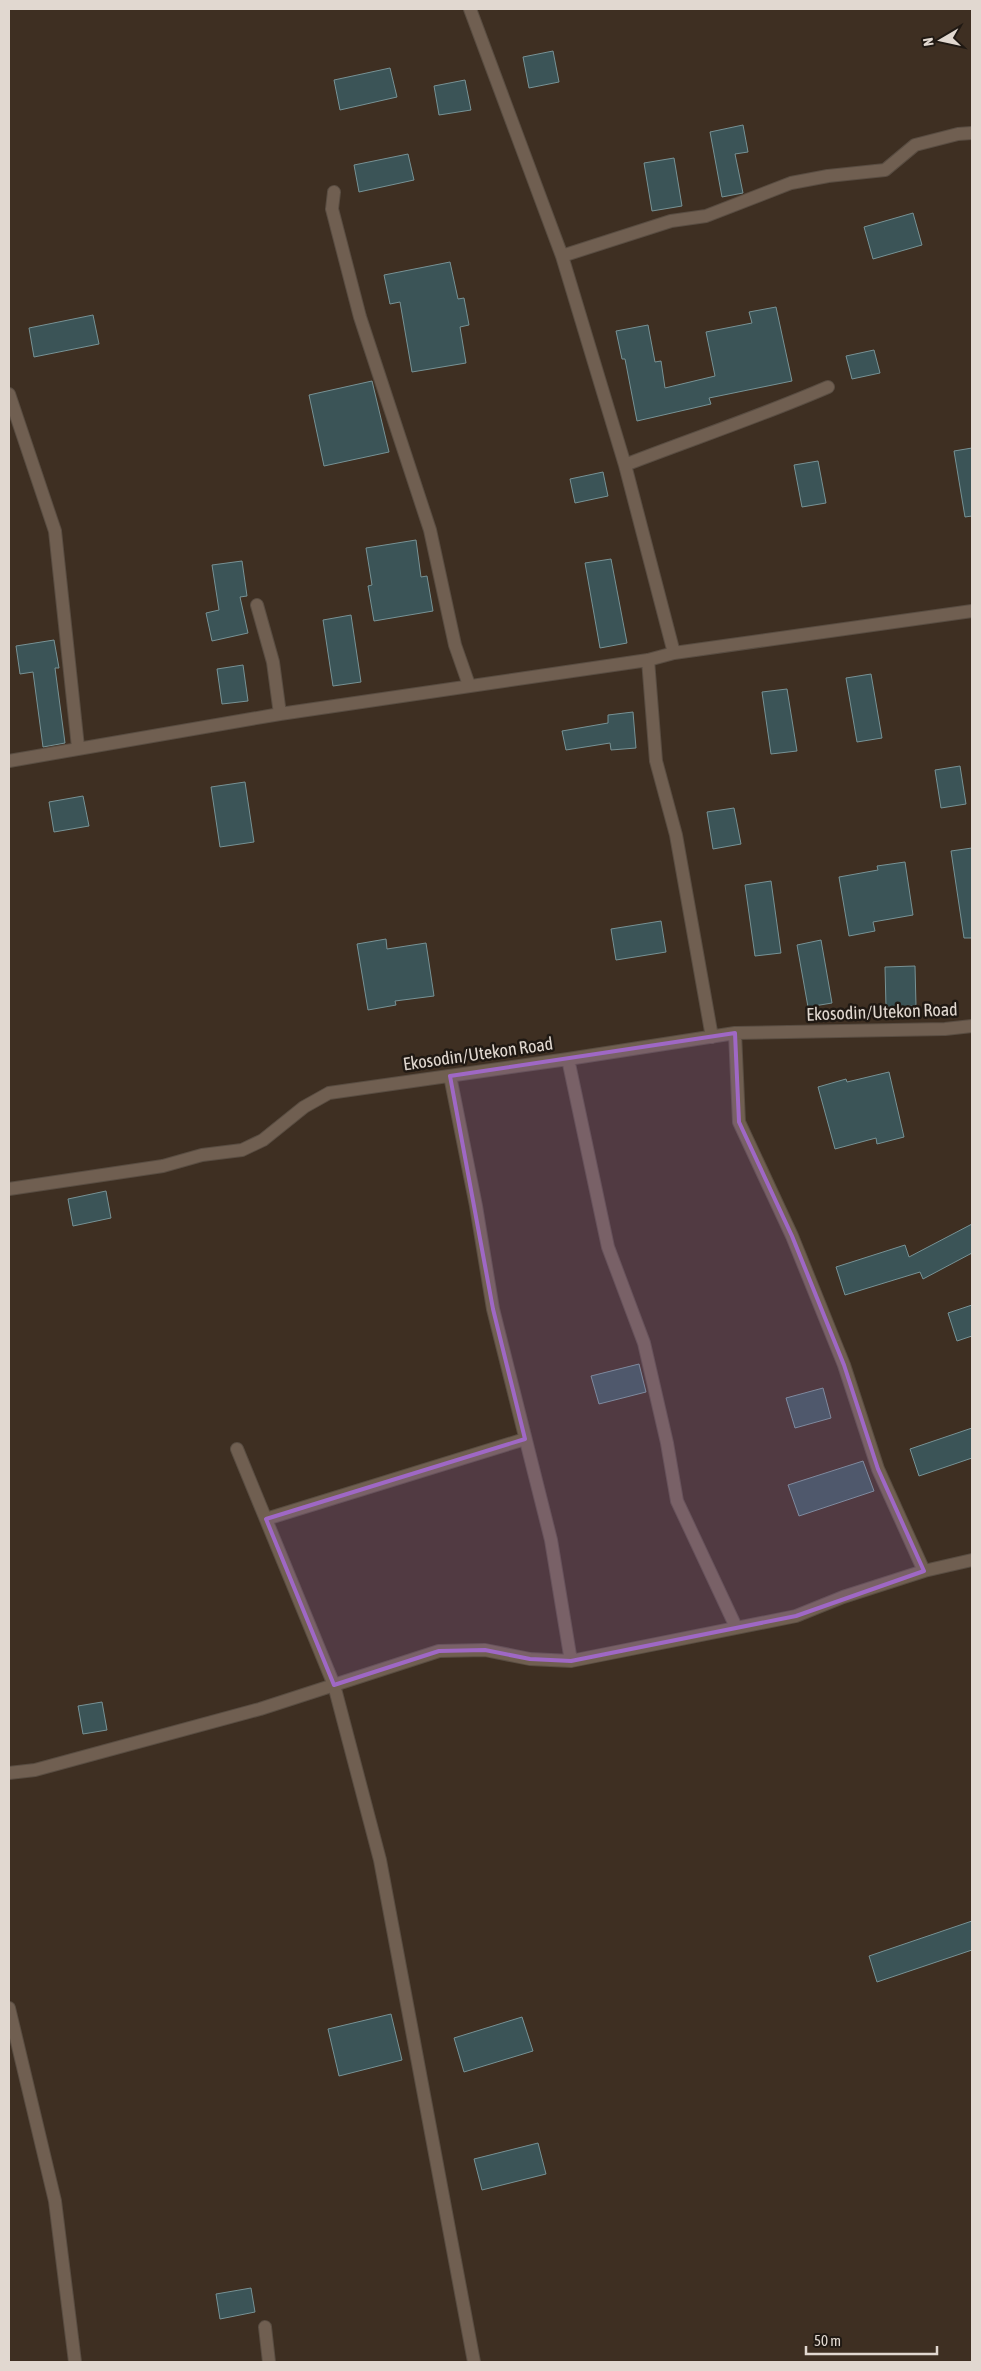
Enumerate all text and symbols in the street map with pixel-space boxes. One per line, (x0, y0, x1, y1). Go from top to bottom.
north arrow (916, 15, 966, 65)
text: N (920, 37, 937, 47)
street label: Ekosodin/Utekon Road (806, 998, 958, 1025)
street label: Ekosodin/Utekon Road (402, 1033, 554, 1074)
scale bar (806, 2324, 937, 2356)
text: 50 m (814, 2332, 841, 2349)

